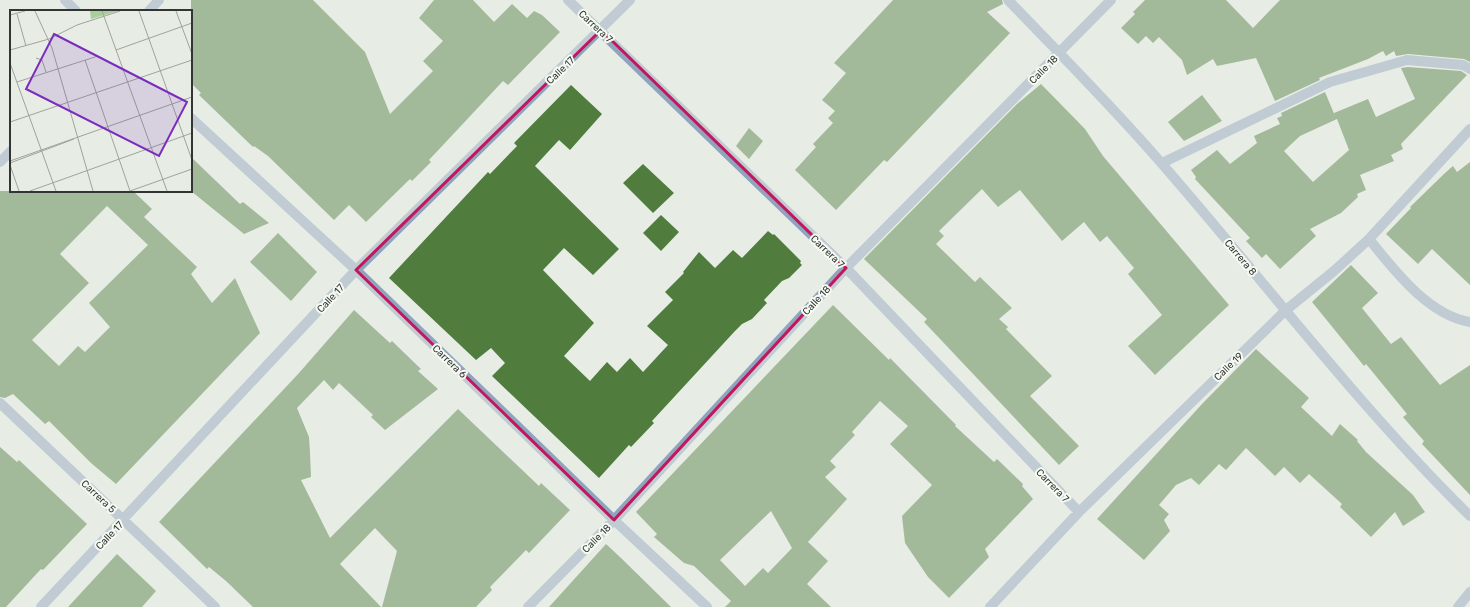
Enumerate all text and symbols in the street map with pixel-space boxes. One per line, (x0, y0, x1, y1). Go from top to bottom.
street label: Carrera 7 (576, 8, 615, 45)
inset map (10, 10, 192, 192)
street label: Calle 18 (1027, 53, 1061, 87)
street label: Calle 17 (544, 54, 577, 87)
street label: Carrera 7 (808, 233, 847, 271)
street label: Carrera 8 (1222, 237, 1259, 278)
street label: Calle 17 (315, 282, 347, 315)
street label: Calle 18 (800, 284, 833, 318)
street label: Carrera 6 (430, 342, 469, 381)
street label: Calle 19 (1212, 350, 1246, 383)
street label: Carrera 7 (1033, 466, 1071, 505)
street label: Carrera 5 (79, 478, 118, 516)
street label: Calle 17 (93, 519, 126, 552)
street label: Calle 18 (580, 522, 614, 556)

